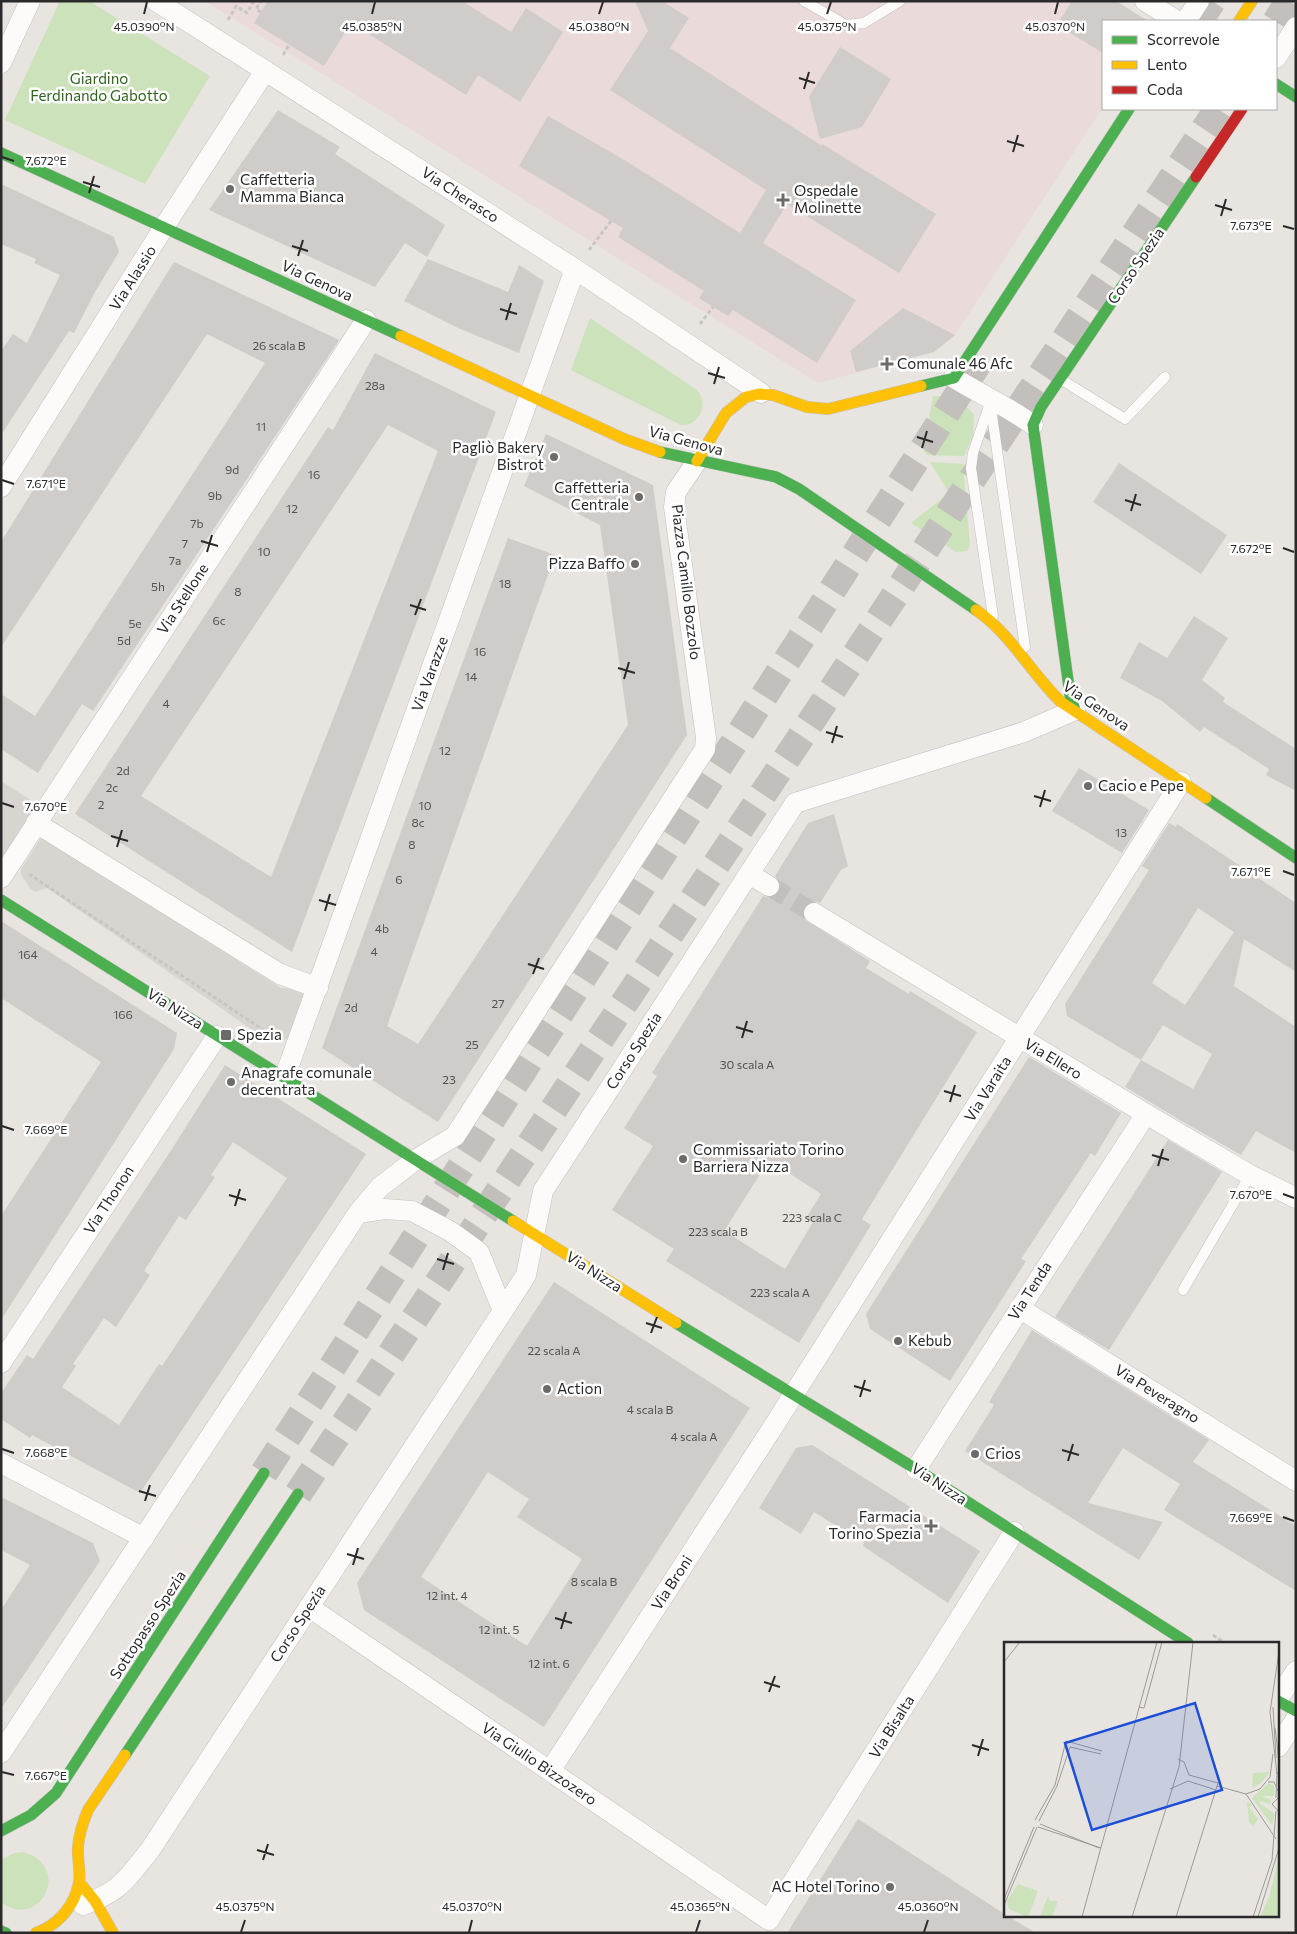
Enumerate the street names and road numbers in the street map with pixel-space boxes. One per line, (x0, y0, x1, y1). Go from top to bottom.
street label: Via Cherasco (419, 163, 503, 226)
street label: Corso Spezia (1103, 224, 1167, 307)
street label: Via Alassio (105, 242, 159, 313)
street label: Via Genova (279, 256, 356, 304)
street label: Via Genova (647, 421, 726, 459)
street label: Piazza Camillo Bozzolo (669, 503, 705, 661)
street label: Via Stellone (153, 560, 212, 637)
street label: Via Varazze (407, 634, 451, 714)
street label: Via Genova (1060, 676, 1133, 734)
street label: Via Nizza (144, 984, 207, 1032)
street label: Corso Spezia (602, 1008, 665, 1092)
street label: Via Ellero (1021, 1034, 1086, 1082)
street label: Via Varaita (960, 1052, 1014, 1125)
street label: Via Thonon (79, 1162, 137, 1237)
street label: Via Nizza (563, 1247, 626, 1295)
street label: Via Tenda (1004, 1258, 1055, 1323)
street label: Via Peveragno (1112, 1360, 1203, 1426)
street label: Via Nizza (908, 1459, 971, 1508)
street label: Via Broni (647, 1552, 696, 1613)
street label: Sottopasso Spezia (105, 1567, 189, 1682)
street label: Corso Spezia (266, 1581, 329, 1665)
street label: Via Bisalta (865, 1692, 918, 1761)
street label: Via Giulio Bizzozero (479, 1718, 601, 1808)

